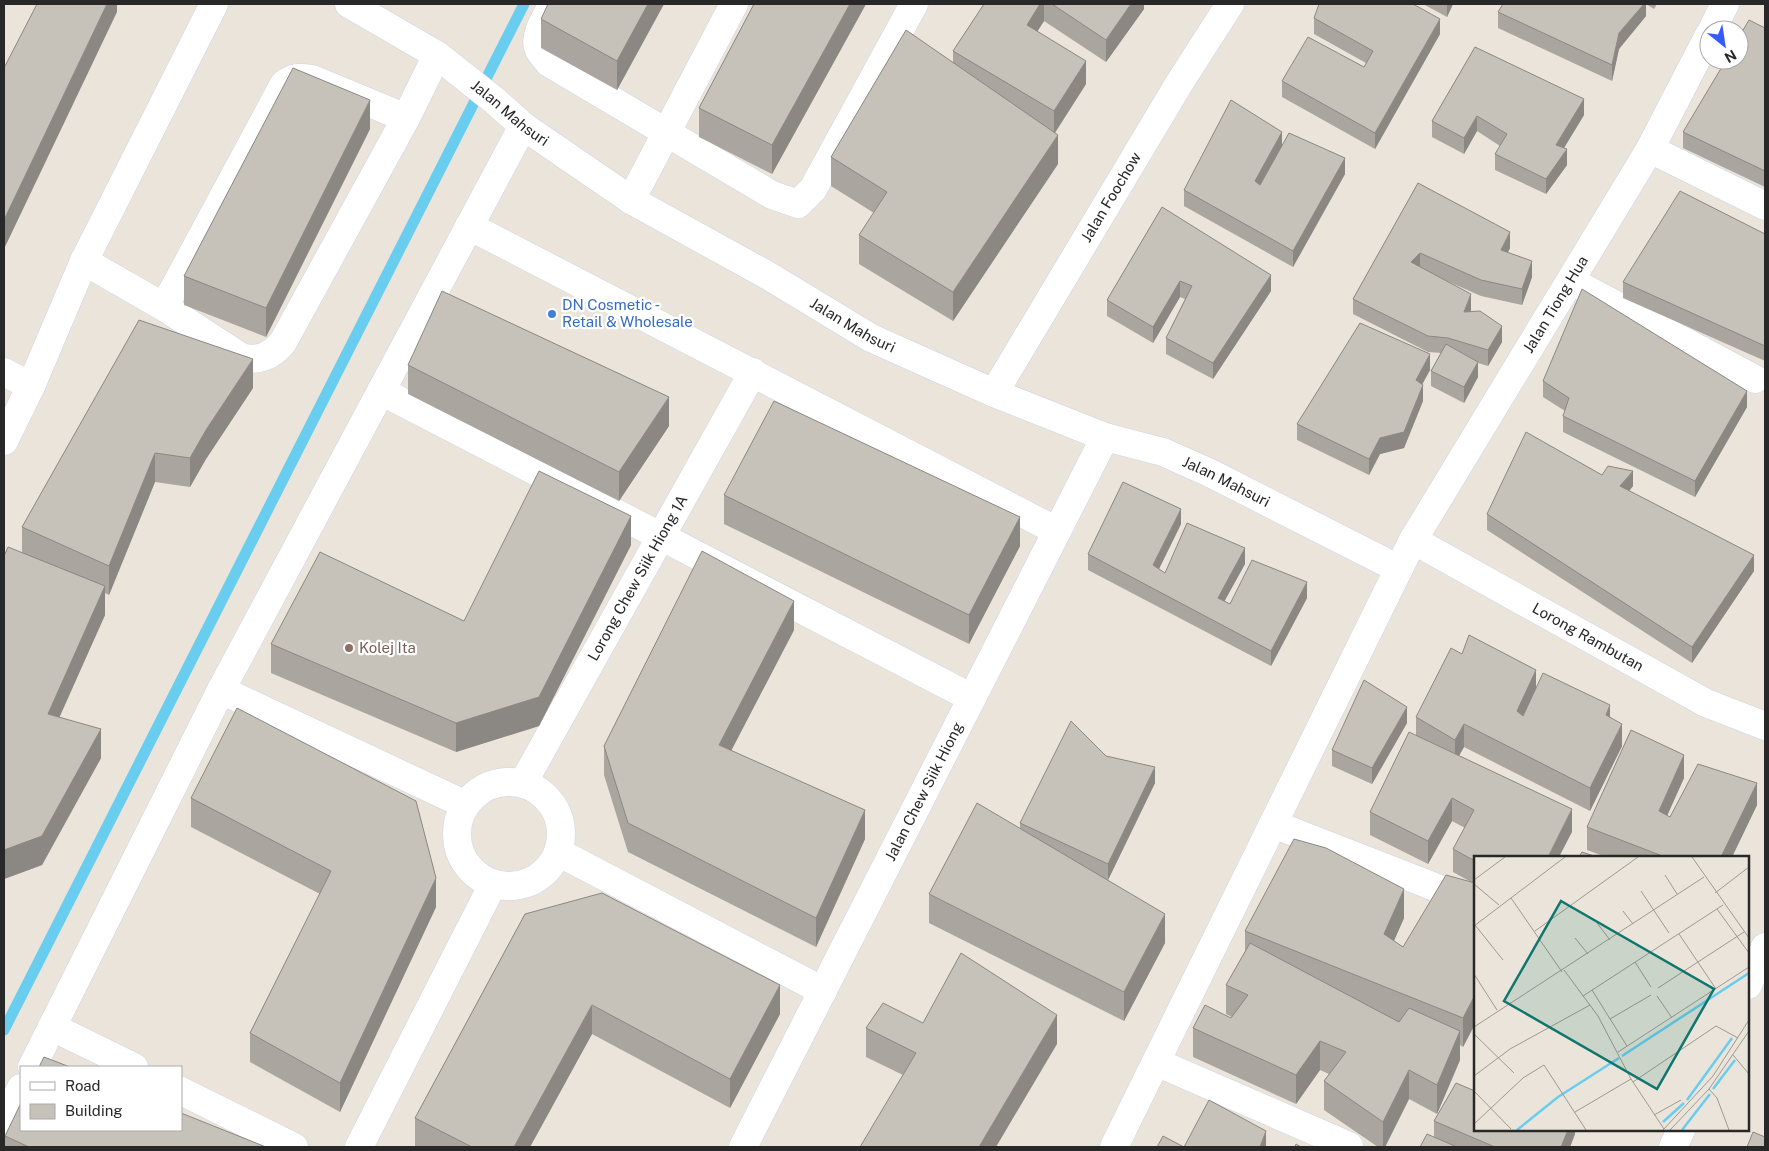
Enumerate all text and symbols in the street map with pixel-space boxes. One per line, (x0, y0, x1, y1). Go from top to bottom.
north arrow (1699, 20, 1749, 70)
text: N (1722, 47, 1739, 66)
street label: Jalan Mahsuri (468, 76, 552, 149)
street label: Jalan Foochow (1077, 149, 1144, 245)
street label: Jalan Tiong Hua (1519, 253, 1591, 356)
street label: Jalan Mahsuri (807, 294, 898, 356)
place label: DN Cosmetic - Retail & Wholesale (562, 296, 693, 330)
marker: DN Cosmetic - Retail & Wholesale (546, 308, 558, 320)
street label: Jalan Mahsuri (1180, 453, 1273, 510)
street label: Lorong Chew Siik Hiong 1A (584, 491, 691, 664)
street label: Lorong Rambutan (1530, 599, 1647, 674)
place label: Kolej Ita (359, 639, 416, 656)
marker: Kolej Ita (343, 642, 355, 654)
street label: Jalan Chew Siik Hiong (881, 719, 966, 864)
inset map (1474, 856, 1749, 1131)
legend (20, 1066, 182, 1131)
text: Road (65, 1077, 101, 1094)
text: Building (65, 1102, 123, 1119)

